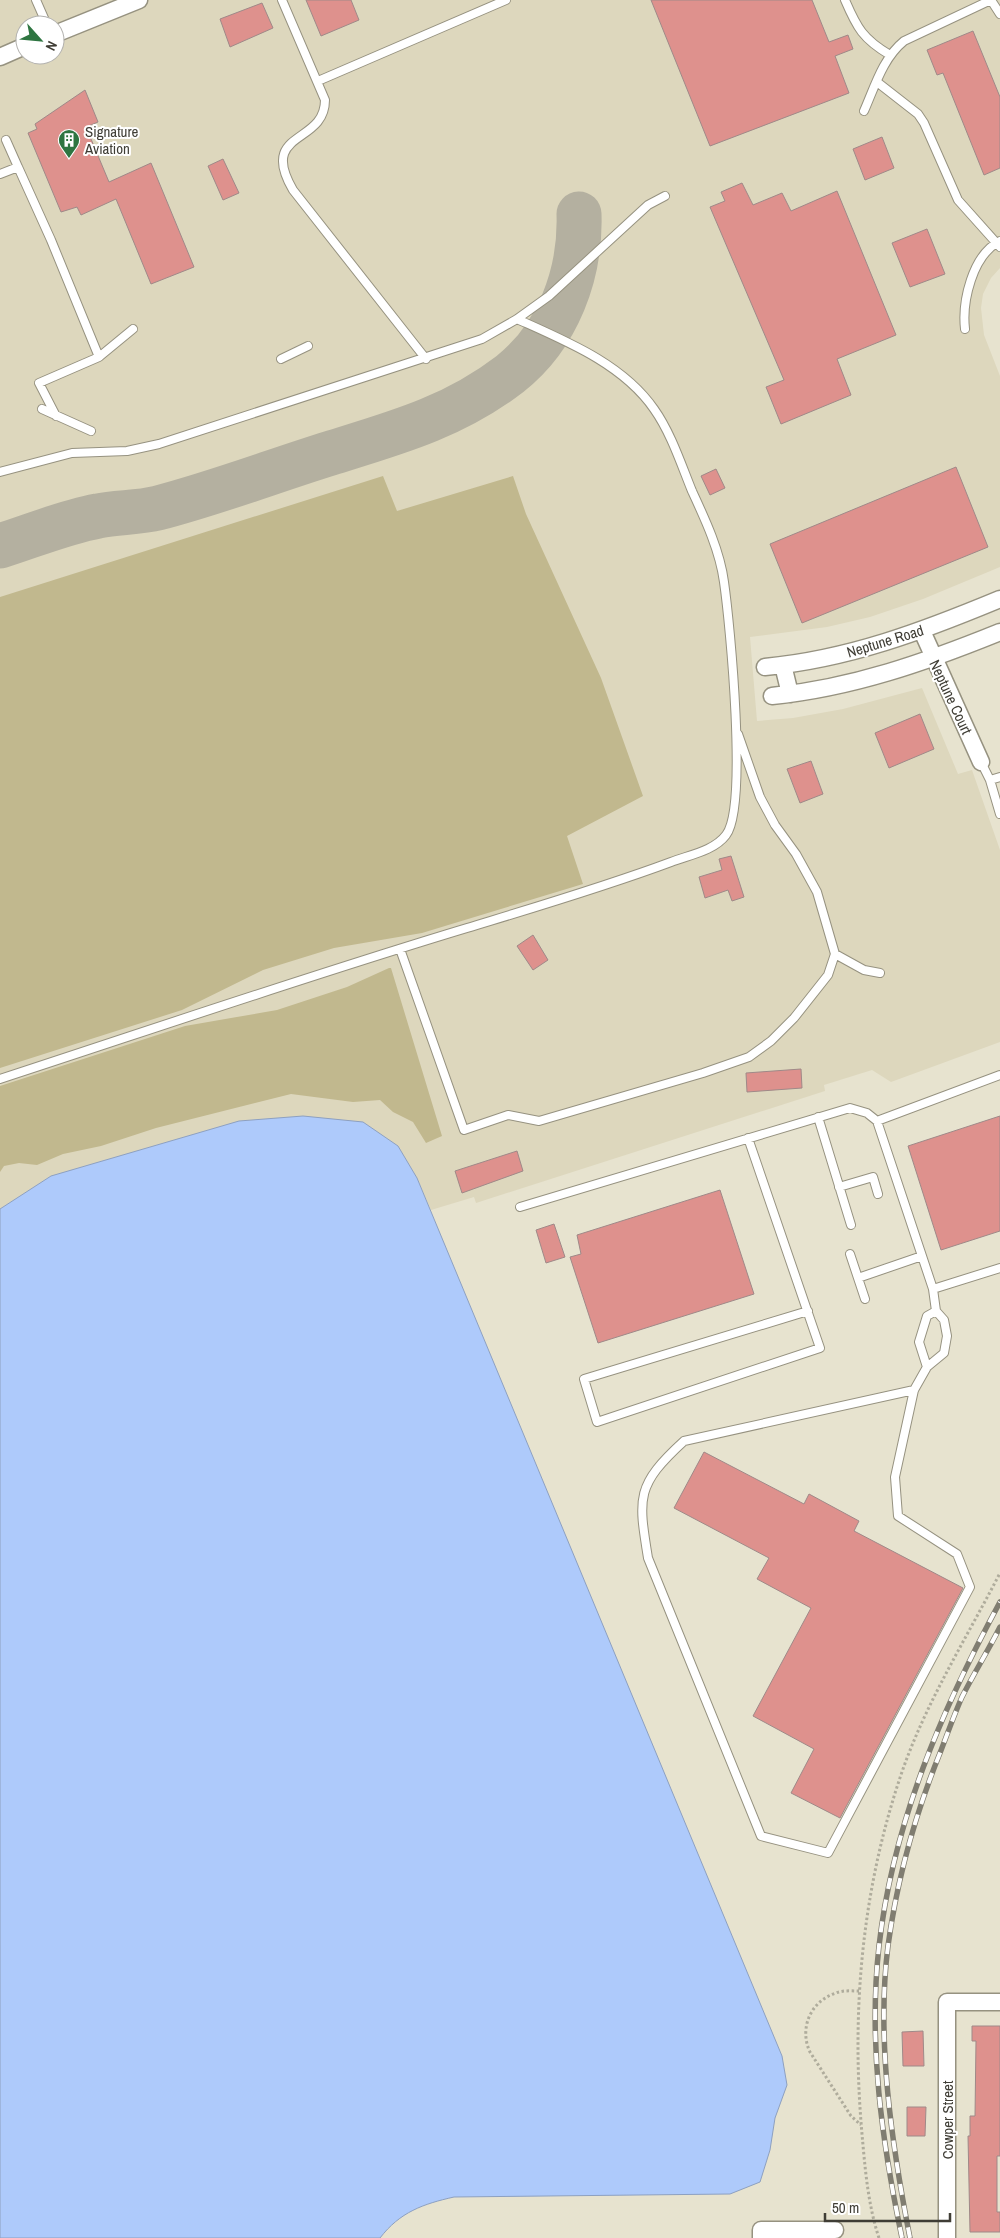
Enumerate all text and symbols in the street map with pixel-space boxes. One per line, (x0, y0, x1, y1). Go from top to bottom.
north arrow (15, 15, 65, 65)
text: N (42, 38, 61, 54)
place label: Signature Aviation (84, 121, 139, 159)
building icon: Signature Aviation (57, 128, 81, 159)
street label: Neptune Road (844, 619, 926, 663)
street label: Neptune Court (925, 656, 978, 738)
street label: Cowper Street (937, 2080, 958, 2159)
scale bar (825, 2190, 950, 2222)
text: 50 m (832, 2197, 859, 2218)

